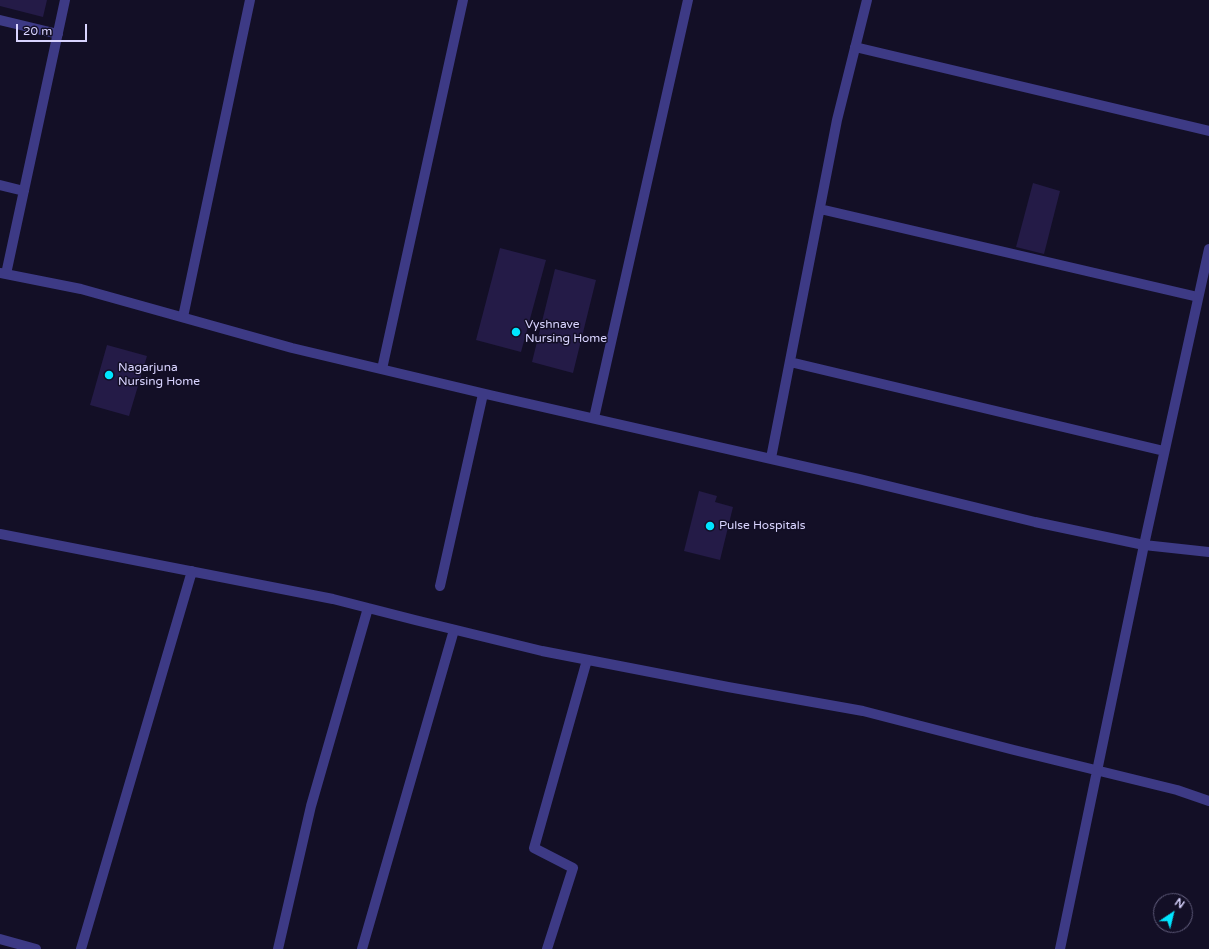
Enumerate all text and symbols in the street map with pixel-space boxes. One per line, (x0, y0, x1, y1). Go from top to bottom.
scale bar (18, 16, 89, 42)
text: 20 m (23, 24, 52, 38)
place label: Vyshnave Nursing Home (525, 318, 607, 346)
marker: Vyshnave Nursing Home (510, 326, 522, 338)
place label: Nagarjuna Nursing Home (118, 361, 200, 389)
marker: Nagarjuna Nursing Home (103, 369, 115, 381)
place label: Pulse Hospitals (719, 519, 806, 533)
marker: Pulse Hospitals (704, 520, 716, 532)
north arrow (1153, 893, 1193, 933)
text: N (1172, 896, 1187, 911)

